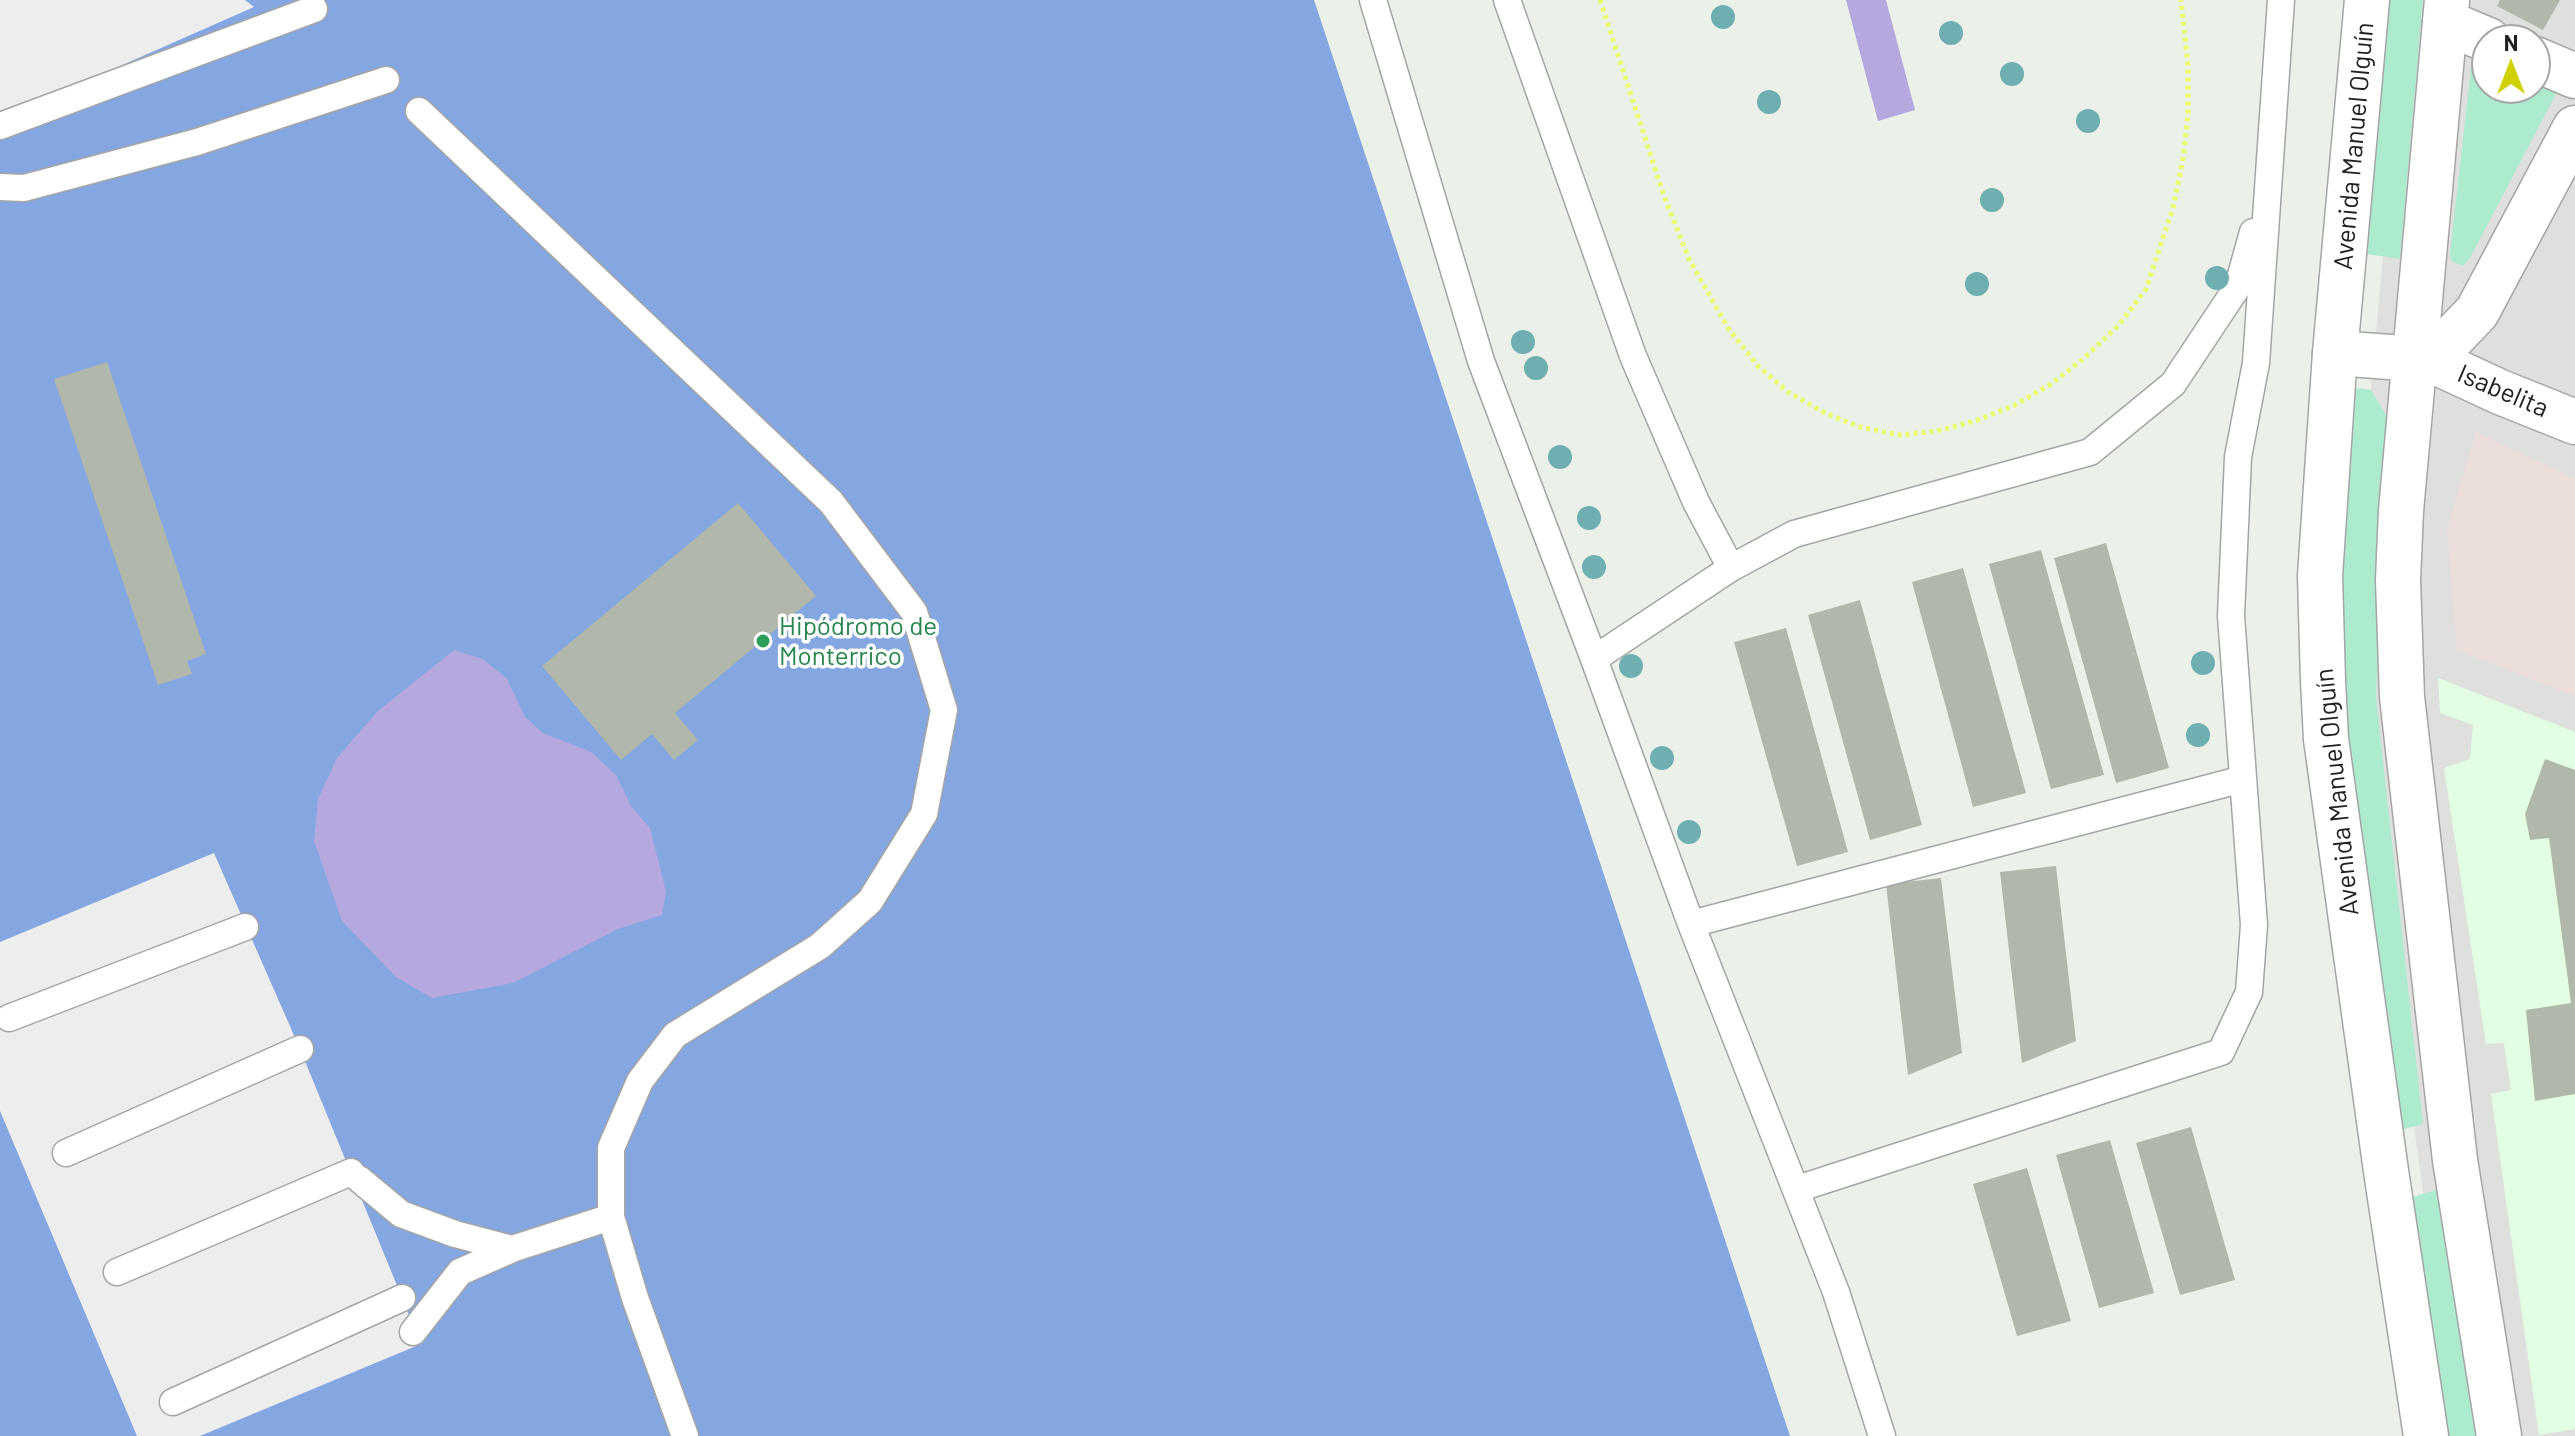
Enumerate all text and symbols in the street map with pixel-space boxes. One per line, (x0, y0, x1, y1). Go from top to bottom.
street label: Avenida Manuel Olguín (2328, 21, 2380, 271)
north arrow (2471, 24, 2551, 104)
text: N (2504, 29, 2518, 55)
street label: Isabelita (2453, 358, 2553, 424)
place label: Hipódromo de Monterrico (779, 610, 937, 672)
marker: Hipódromo de Monterrico (754, 632, 772, 650)
street label: Avenida Manuel Olguín (2308, 667, 2366, 917)

